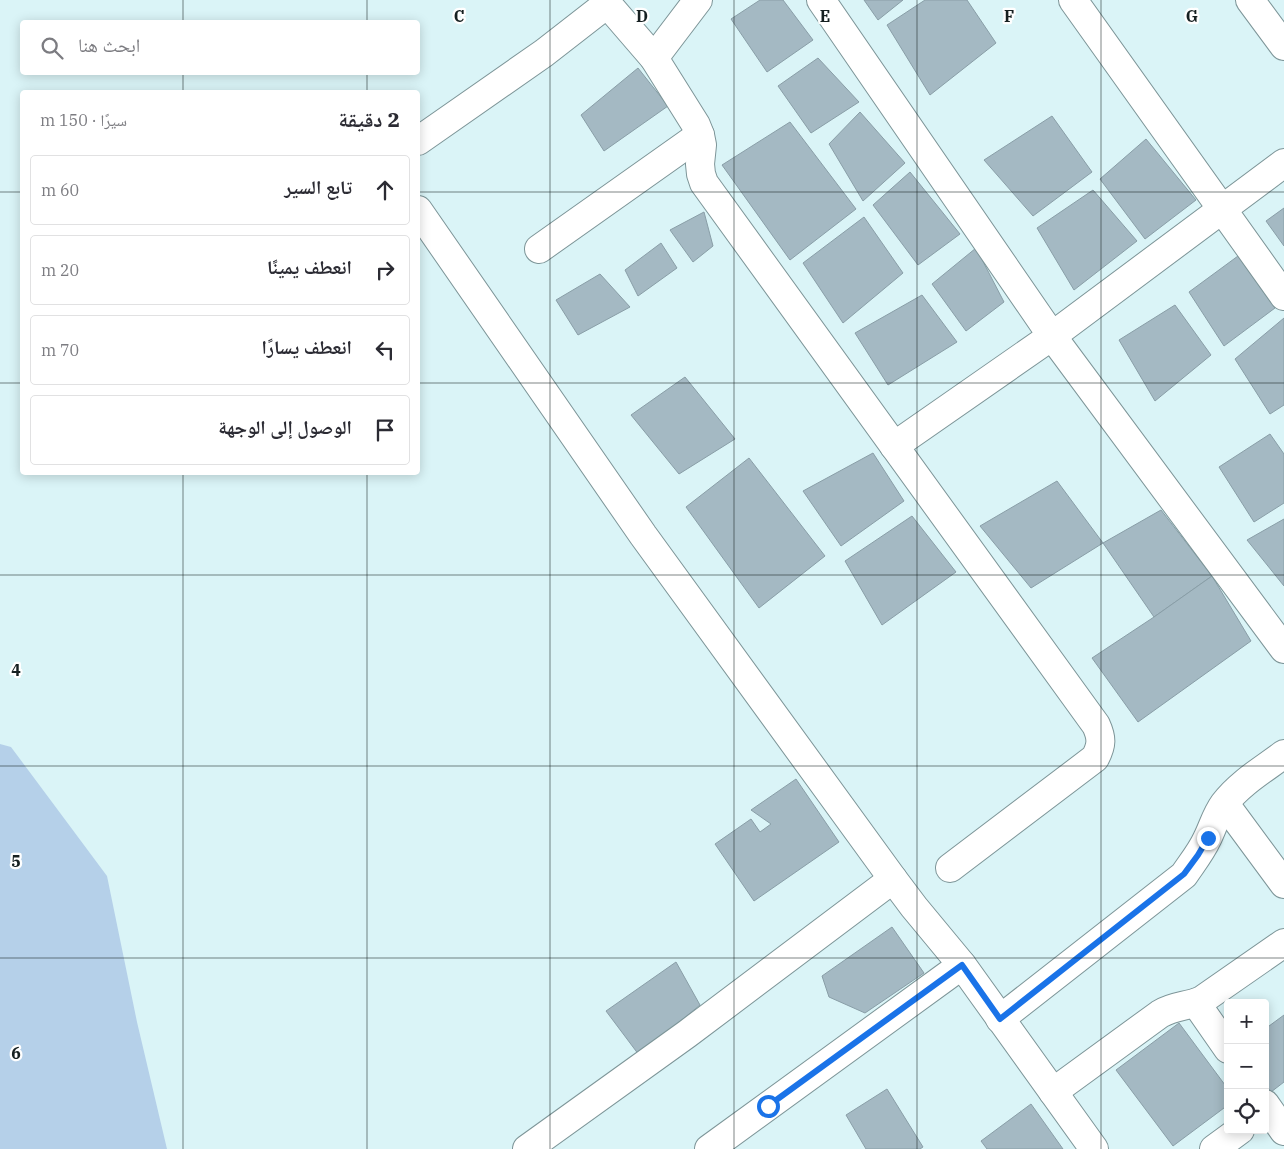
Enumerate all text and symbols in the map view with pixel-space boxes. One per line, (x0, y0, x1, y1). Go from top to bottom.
text: C (454, 6, 464, 26)
text: D (636, 6, 648, 26)
text: E (820, 6, 830, 26)
text: F (1004, 6, 1014, 26)
text: G (1186, 6, 1198, 26)
search box (20, 20, 420, 75)
text: ابحث هنا (78, 33, 140, 57)
icon: search (38, 34, 66, 62)
text: 2 دقيقة (338, 105, 400, 133)
text: سيرًا · 150 m (40, 110, 127, 130)
text: تابع السير (284, 175, 352, 199)
icon: ahead (371, 176, 399, 204)
text: 60 m (41, 180, 79, 200)
text: انعطف يمينًا (267, 255, 352, 279)
icon: right (371, 256, 399, 284)
text: 20 m (41, 260, 79, 280)
text: انعطف يسارًا (261, 335, 352, 359)
icon: left (371, 336, 399, 364)
text: 70 m (41, 340, 79, 360)
text: الوصول إلى الوجهة (218, 415, 352, 439)
icon: arrive (371, 416, 399, 444)
text: 4 (11, 660, 21, 680)
route end (1197, 827, 1220, 850)
text: 5 (11, 851, 21, 871)
map controls (1224, 999, 1269, 1134)
button: + (1224, 999, 1269, 1044)
text: 6 (11, 1043, 21, 1063)
button: − (1224, 1044, 1269, 1089)
button: locate (1224, 1089, 1269, 1134)
route start (757, 1095, 780, 1118)

